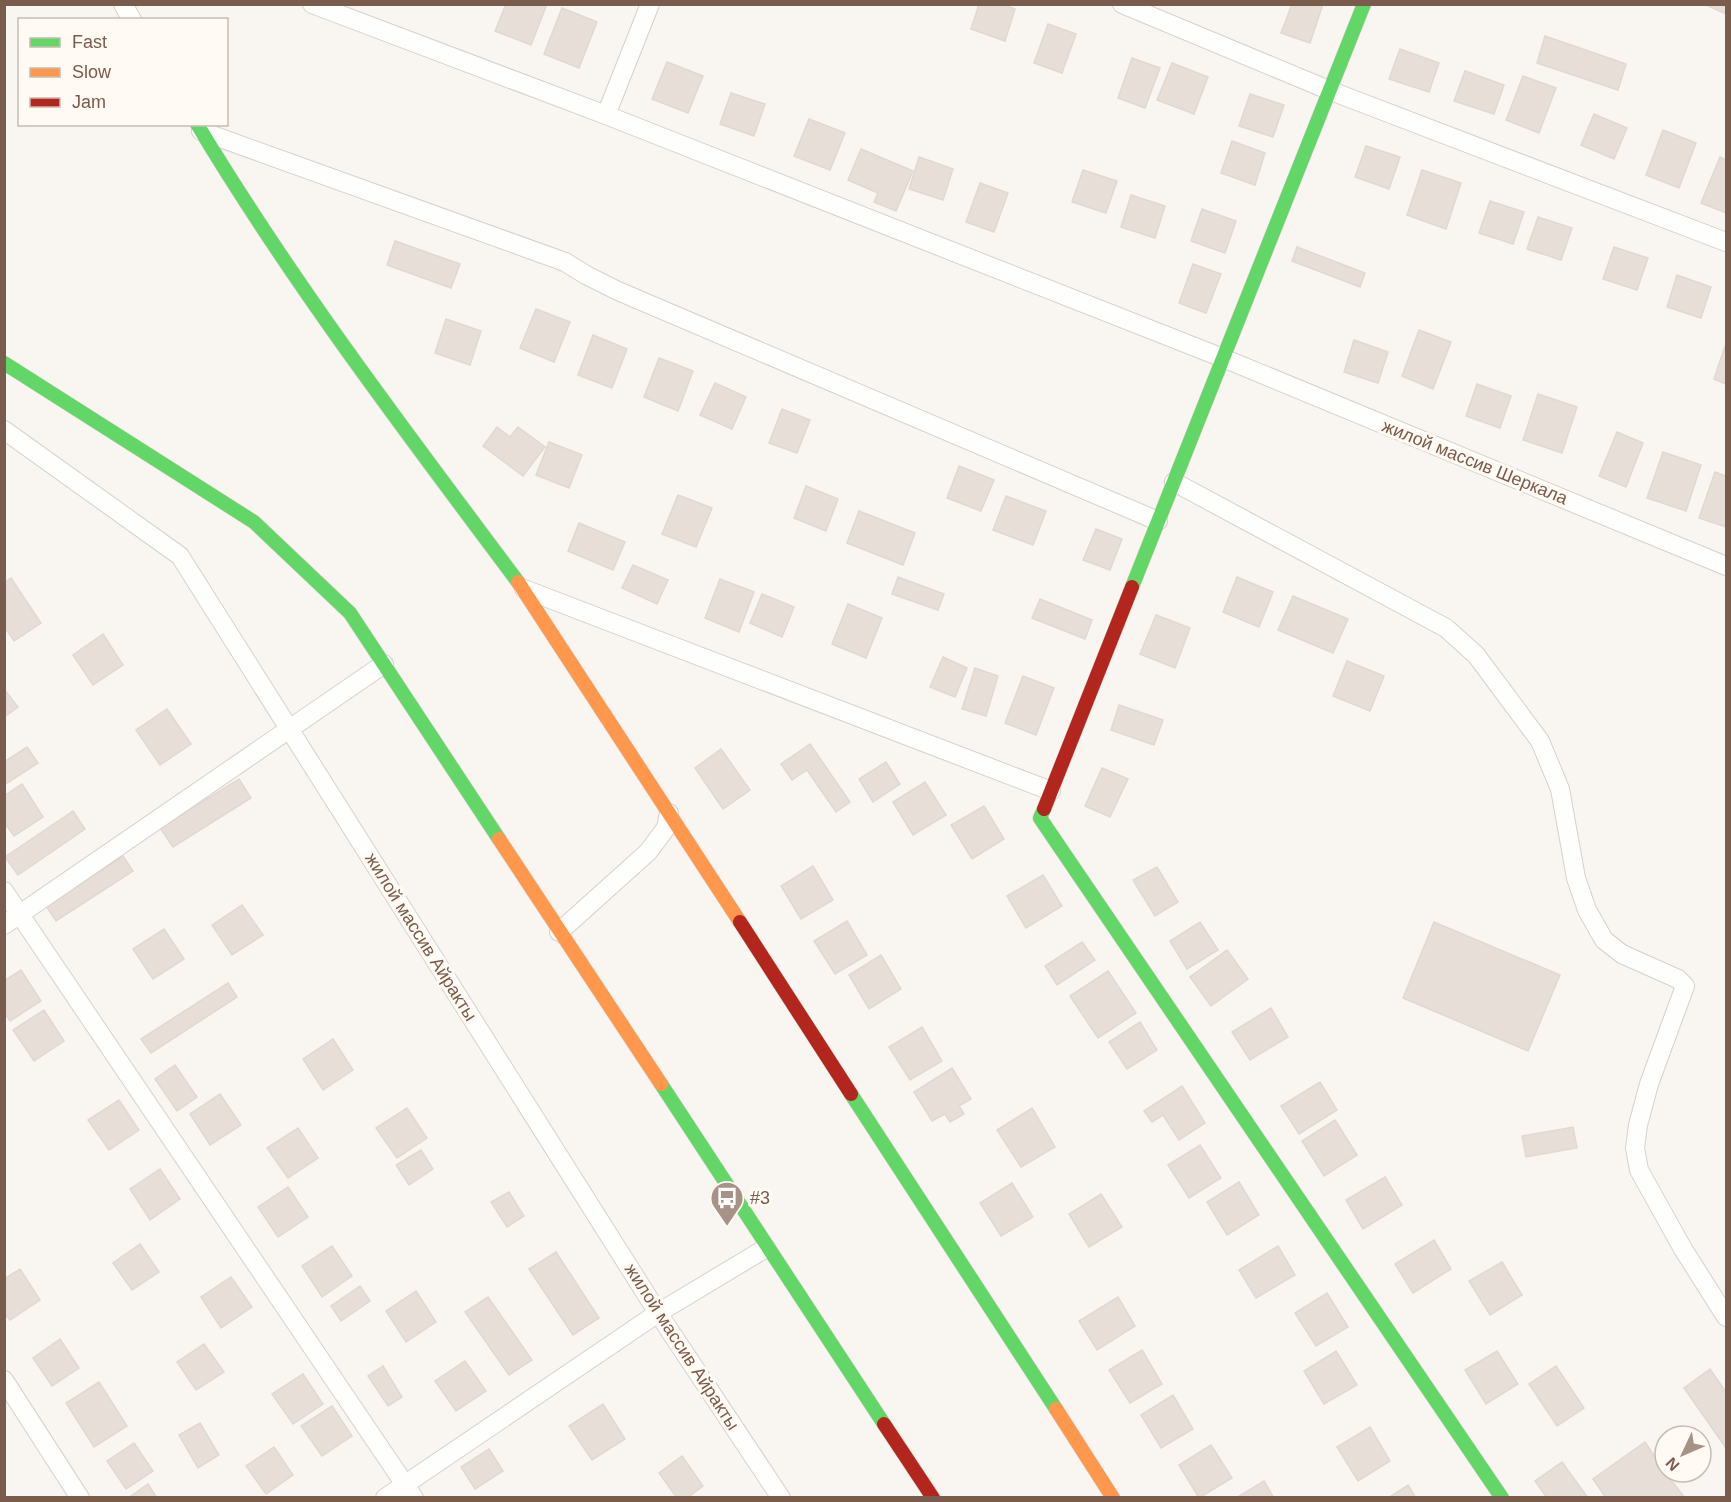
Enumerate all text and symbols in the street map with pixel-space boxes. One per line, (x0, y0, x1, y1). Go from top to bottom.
legend (18, 18, 228, 126)
text: Fast (72, 32, 107, 52)
text: Slow (72, 62, 112, 82)
text: Jam (72, 92, 106, 112)
street label: жилой массив Шеркала (1379, 416, 1572, 509)
street label: жилой массив Айракты (361, 849, 481, 1025)
bus stop icon: #3 (709, 1180, 745, 1227)
place label: #3 (750, 1188, 770, 1208)
street label: жилой массив Айракты (621, 1260, 743, 1434)
north arrow (1653, 1424, 1713, 1484)
text: N (1662, 1454, 1683, 1474)

